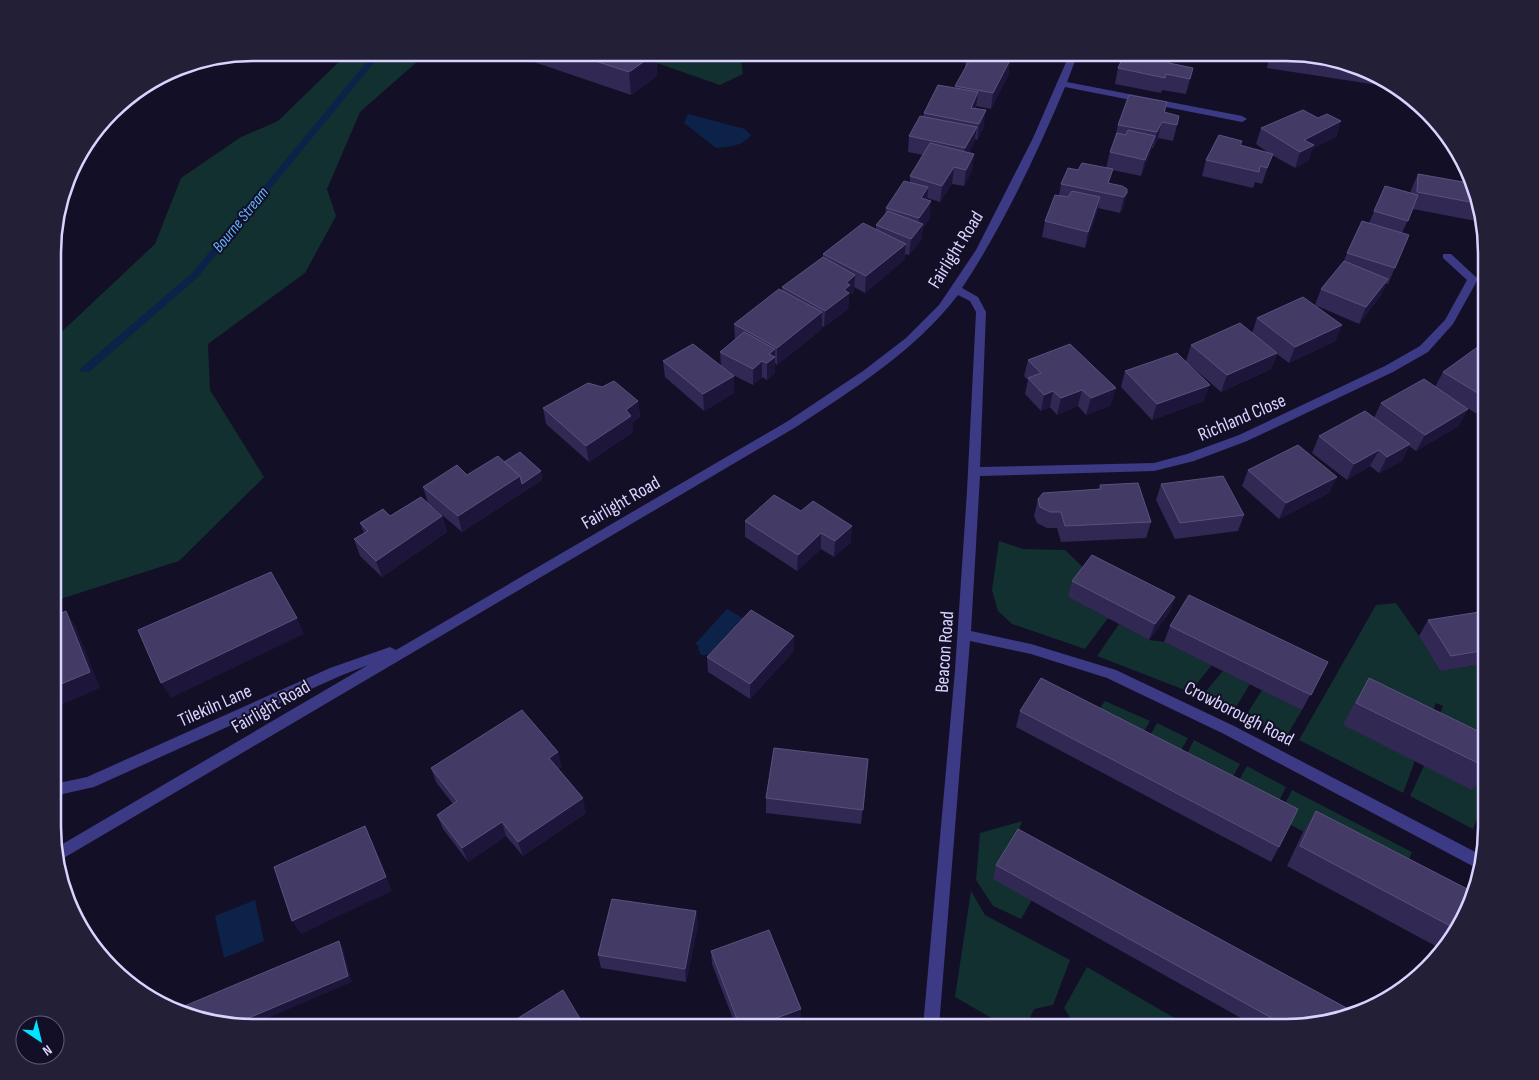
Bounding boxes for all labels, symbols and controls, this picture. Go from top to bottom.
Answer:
water label: Bourne Stream [209,184,273,256]
street label: Fairlight Road [923,207,989,293]
street label: Richland Close [1195,389,1289,447]
street label: Fairlight Road [578,471,664,535]
street label: Beacon Road [931,610,959,694]
street label: Fairlight Road [228,675,314,739]
street label: Crowborough Road [1180,677,1298,751]
street label: Tilekiln Lane [175,680,255,732]
north arrow [15,1015,65,1065]
text: N [39,1041,55,1059]

